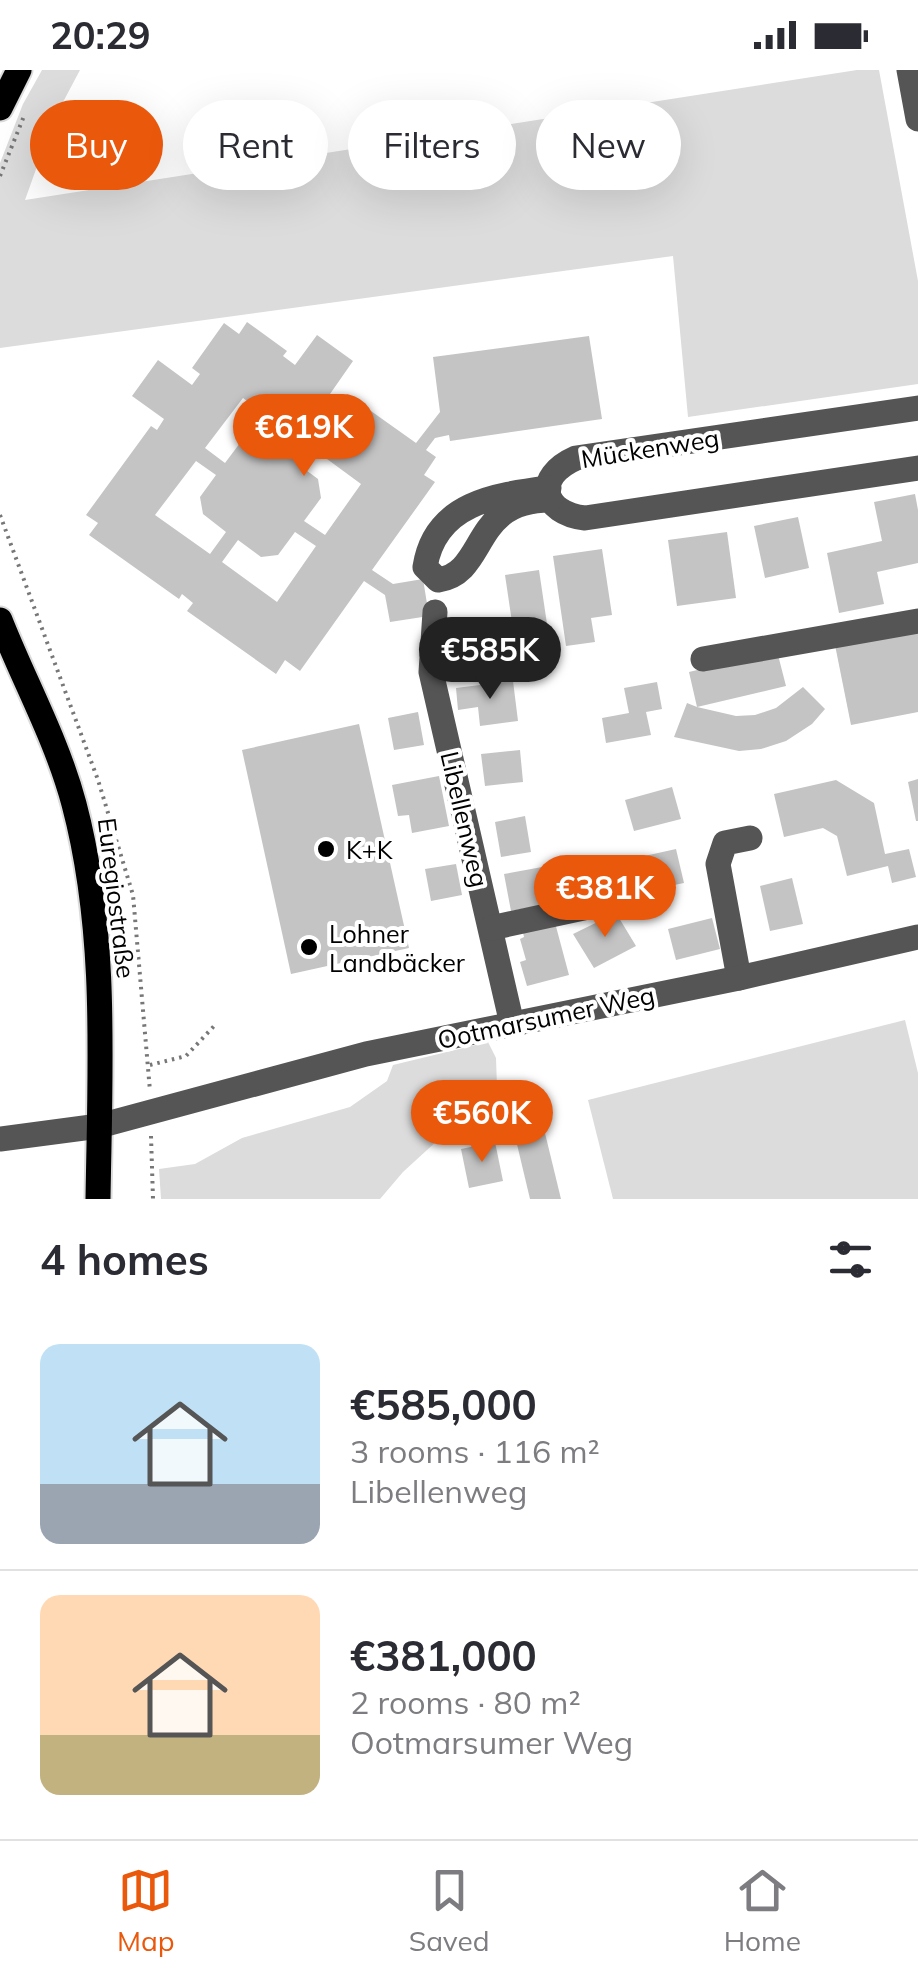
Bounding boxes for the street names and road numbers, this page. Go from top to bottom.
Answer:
street label: Mückenweg [579,422,721,474]
street label: Libellenweg [434,748,496,890]
street label: Euregiostraße [92,816,142,980]
street label: Ootmarsumer Weg [435,979,657,1055]

